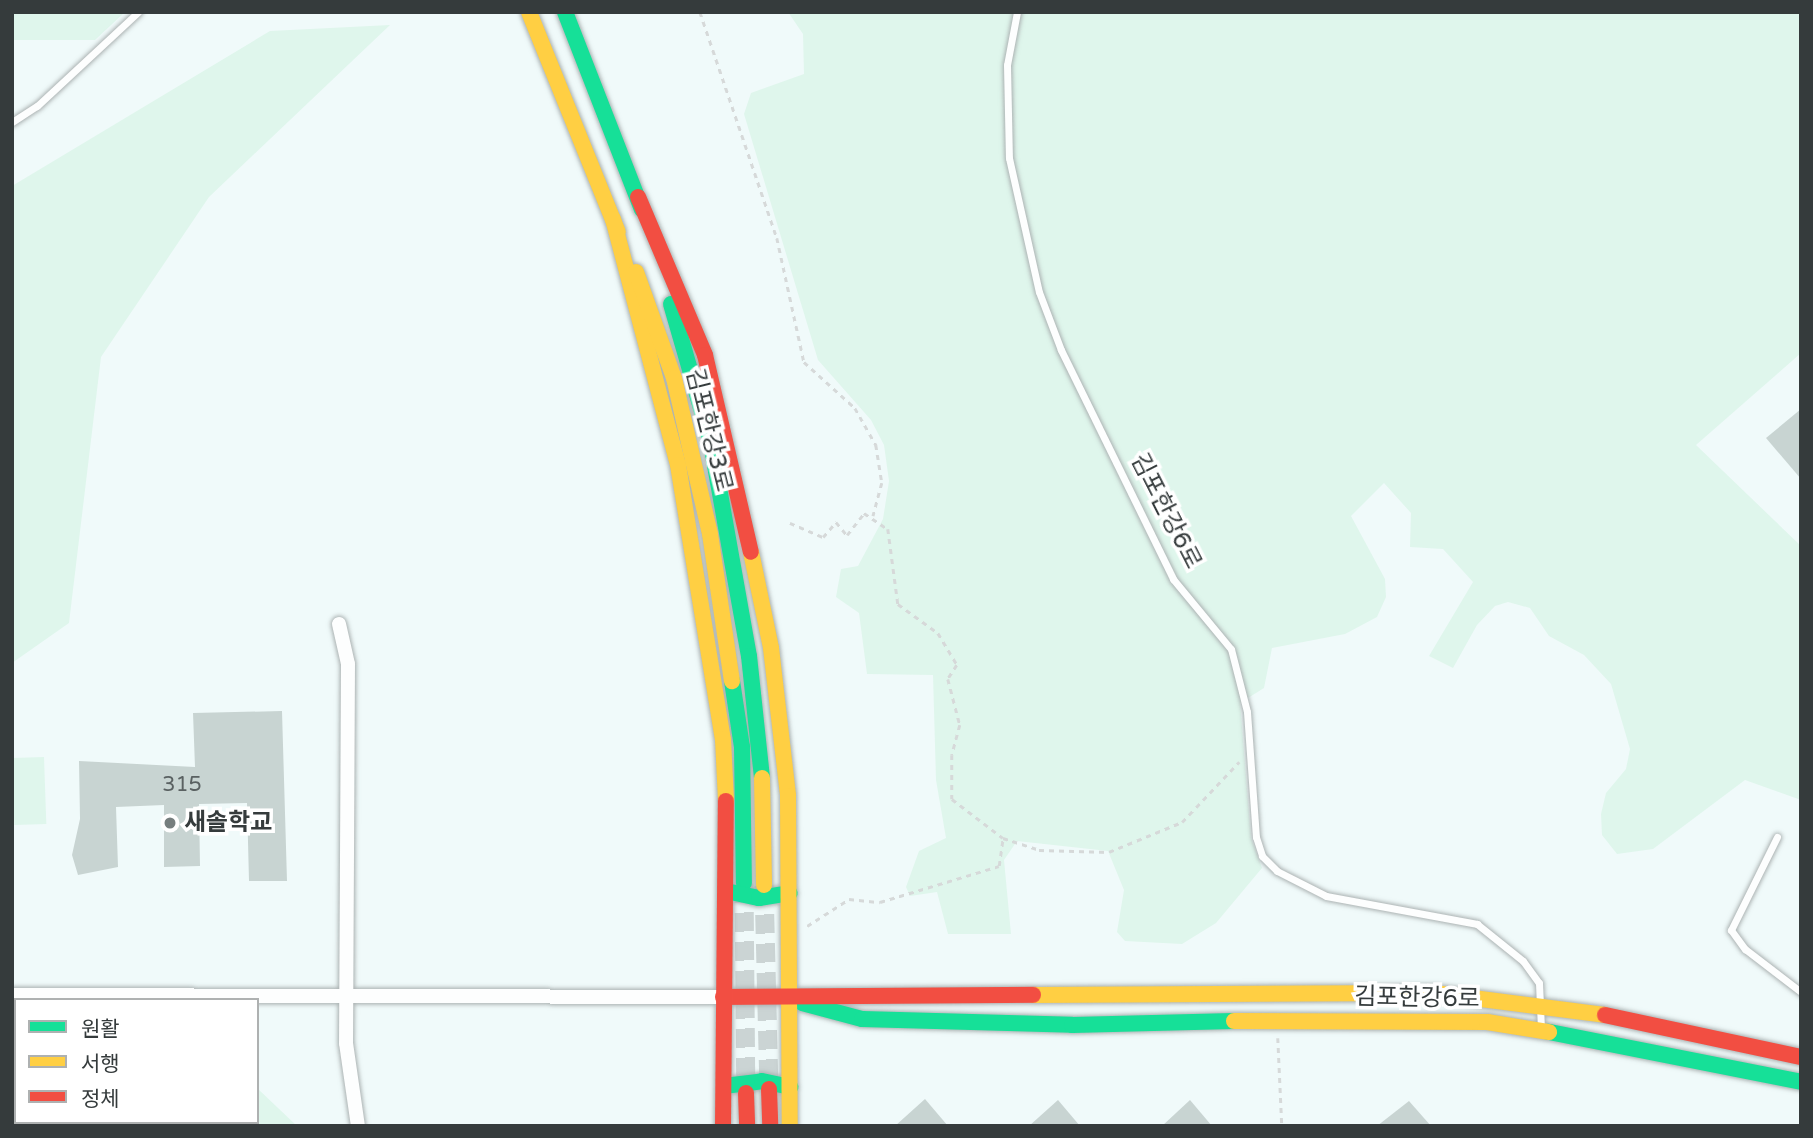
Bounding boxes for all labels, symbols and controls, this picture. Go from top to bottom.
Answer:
street label: 김포한강3로 [680,366,738,494]
street label: 김포한강6로 [1125,449,1207,573]
house number: 315 [162,772,202,798]
place label: 새솔학교 [184,809,272,837]
marker: 새솔학교 [162,815,178,831]
street label: 김포한강6로 [1354,983,1480,1013]
legend [14,998,259,1124]
text: 원활 [81,1017,120,1042]
text: 서행 [81,1052,120,1077]
text: 정체 [81,1087,120,1112]

